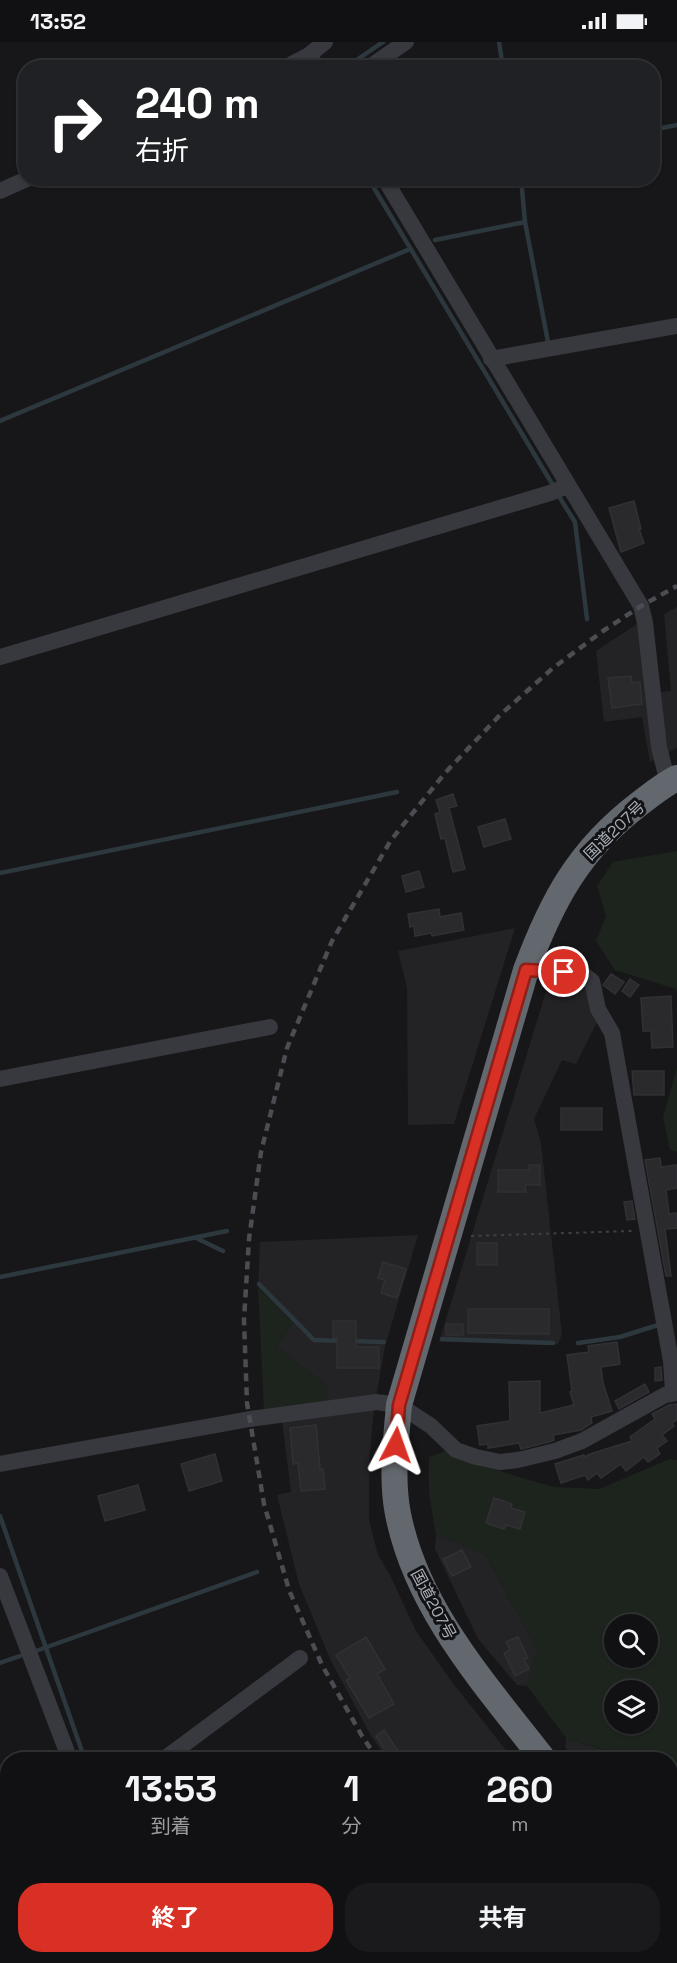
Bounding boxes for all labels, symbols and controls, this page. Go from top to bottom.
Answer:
text: 13:52 [30,7,86,35]
text: 240 m [135,77,260,130]
icon: right [36,84,114,162]
text: 右折 [135,133,189,168]
street label: 国道207号 [579,796,649,865]
pin [538,946,589,997]
icon: arrive [547,955,580,988]
position arrow [364,1413,428,1477]
street label: 国道207号 [406,1565,461,1643]
map controls [604,1614,658,1734]
button: search [604,1614,658,1668]
button: layers [604,1680,658,1734]
text: 13:53 [125,1766,217,1812]
text: 1 [344,1766,360,1812]
text: 260 [486,1767,553,1813]
text: m [511,1811,528,1837]
text: 到着 [151,1813,191,1839]
text: 分 [342,1813,362,1839]
button: 終了 [18,1883,333,1952]
button: 共有 [345,1883,660,1952]

